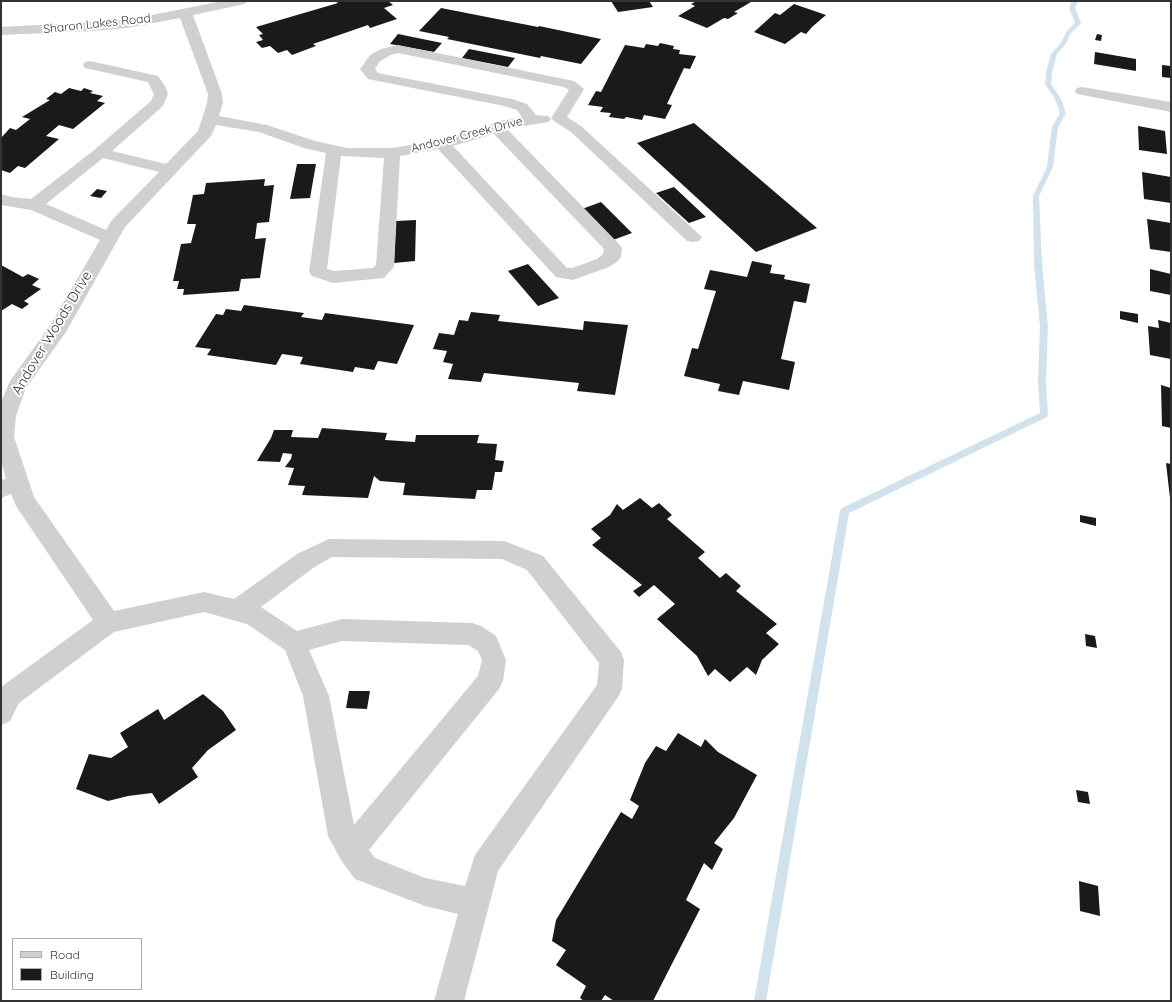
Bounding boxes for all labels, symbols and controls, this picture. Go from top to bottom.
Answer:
street label: Sharon Lakes Road [43,11,151,37]
street label: Andover Creek Drive [410,114,524,156]
street label: Andover Woods Drive [8,268,96,398]
legend [12,938,142,990]
text: Road [50,947,80,962]
text: Building [50,967,94,982]

